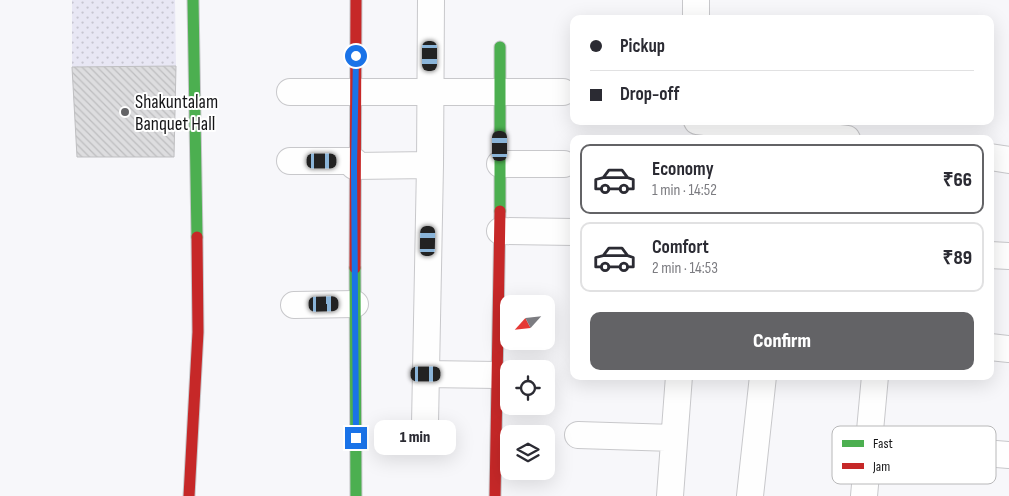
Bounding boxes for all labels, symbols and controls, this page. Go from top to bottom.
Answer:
text: Pickup [620,35,665,58]
car [422,41,437,71]
route start [345,45,367,67]
text: Drop-off [620,83,680,106]
place label: Shakuntalam Banquet Hall [135,91,218,136]
marker: Shakuntalam Banquet Hall [119,106,131,118]
car [492,131,507,161]
car [307,154,337,169]
icon: car [592,157,637,202]
text: Economy [652,158,714,181]
text: ₹66 [943,169,972,192]
text: 1 min · 14:52 [652,181,717,200]
car [420,226,435,256]
icon: car [592,235,637,280]
text: Comfort [652,236,709,259]
text: ₹89 [943,247,972,270]
text: 2 min · 14:53 [652,259,718,278]
north arrow [500,295,555,350]
map controls [500,295,555,480]
car [308,296,339,312]
button: Confirm [590,312,974,370]
button: locate [500,360,555,415]
car [411,367,441,382]
callout: 1 min [374,420,456,456]
button: layers [500,425,555,480]
legend [832,426,996,484]
route end [345,427,367,449]
text: 1 min [400,428,430,447]
text: Fast [873,435,893,452]
text: Jam [872,458,890,475]

